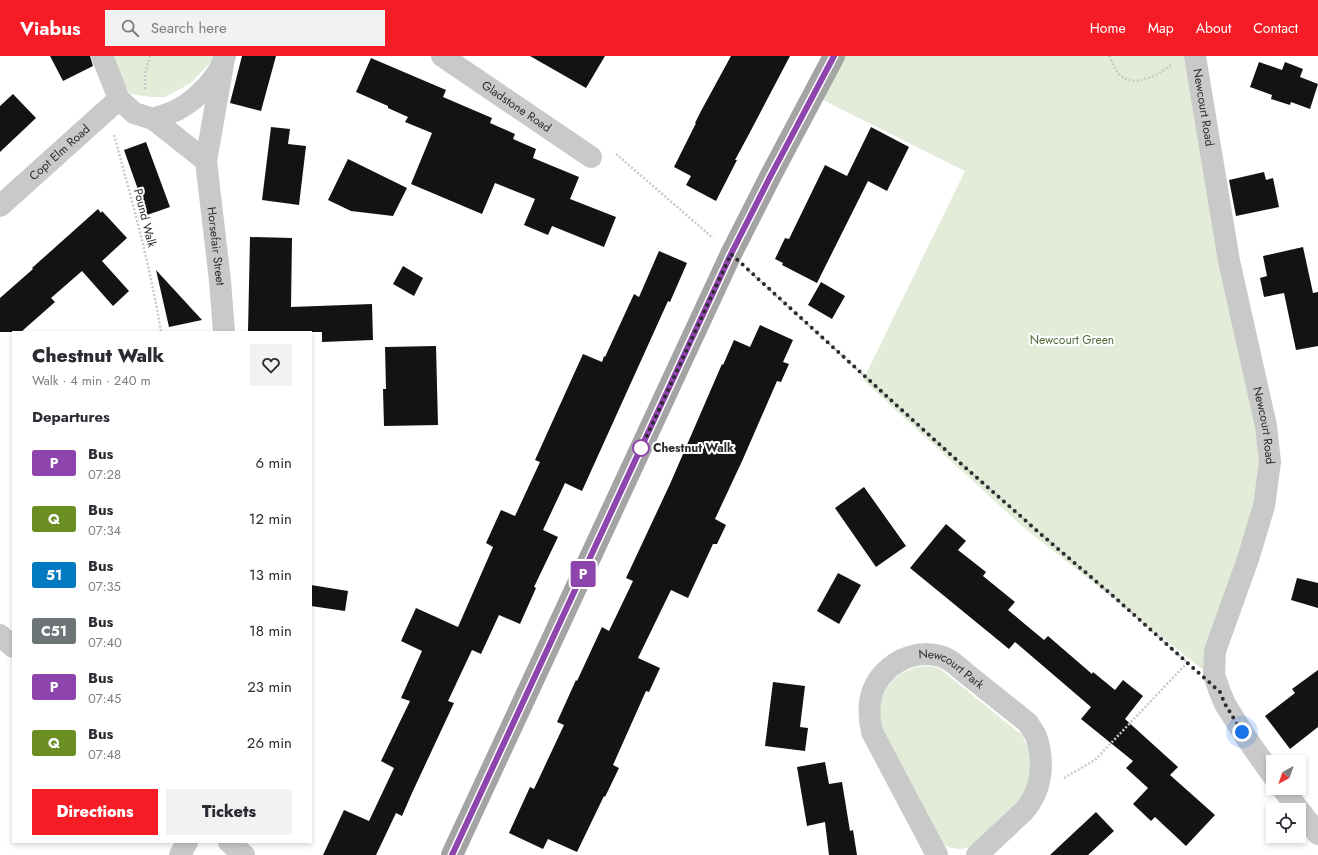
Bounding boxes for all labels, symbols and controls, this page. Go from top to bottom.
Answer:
search box [105,10,385,46]
text: Viabus [20,15,81,42]
icon: search [119,17,141,39]
text: Search here [151,17,227,39]
text: Home [1090,18,1126,38]
text: Map [1148,18,1174,38]
text: About [1196,18,1231,38]
text: Contact [1253,18,1298,38]
street label: Newcourt Road [1188,67,1219,147]
street label: Gladstone Road [478,76,555,137]
street label: Copt Elm Road [25,120,94,185]
street label: Pound Walk [129,187,161,250]
street label: Horsefair Street [202,206,229,286]
park label: Newcourt Green [1030,331,1114,349]
text: Chestnut Walk [32,342,164,369]
button: heart [250,344,292,386]
text: Walk · 4 min · 240 m [32,371,151,390]
street label: Newcourt Road [1248,385,1279,465]
text: Departures [32,406,110,428]
marker: Chestnut Walk [632,439,650,457]
place label: Chestnut Walk [653,439,734,457]
text: Bus [88,443,113,465]
text: 6 min [255,452,292,474]
text: P [50,453,58,473]
text: 07:28 [88,465,121,484]
text: Bus [88,499,113,521]
text: 12 min [249,508,292,530]
text: Q [48,509,60,529]
text: 07:34 [88,521,121,540]
text: Bus [88,555,113,577]
line badge: P [570,561,596,587]
text: 13 min [249,564,292,586]
text: P [579,564,587,584]
text: 51 [46,565,62,585]
text: 07:35 [88,577,121,596]
text: Bus [88,611,113,633]
text: 18 min [249,620,292,642]
text: C51 [41,621,67,641]
text: 07:40 [88,633,122,652]
street label: Newcourt Park [918,645,988,694]
text: Bus [88,667,113,689]
text: 23 min [247,676,292,698]
text: P [50,677,58,697]
text: 07:45 [88,689,121,708]
your location [1232,722,1252,742]
text: Bus [88,723,113,745]
text: 26 min [247,732,292,754]
text: Q [48,733,60,753]
text: 07:48 [88,745,121,764]
north arrow [1266,755,1306,795]
map controls [1266,755,1306,843]
button: Directions [32,789,158,835]
button: Tickets [166,789,292,835]
button: locate [1266,803,1306,843]

